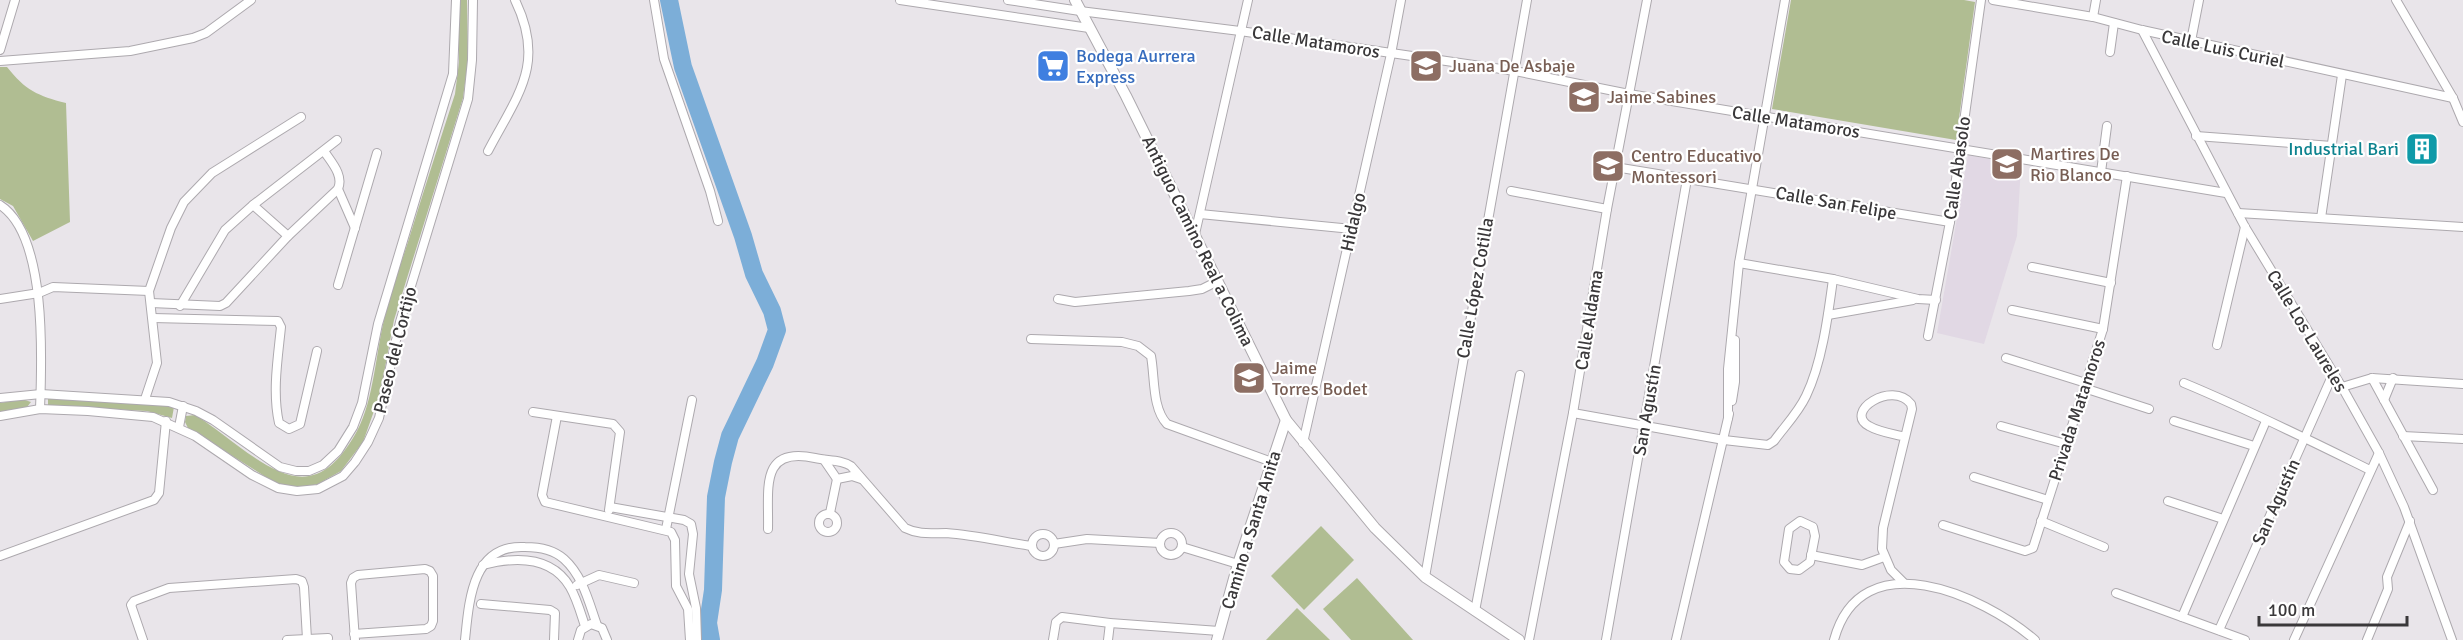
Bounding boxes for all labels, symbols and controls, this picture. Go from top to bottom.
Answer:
street label: Calle Matamoros [1250,21,1382,63]
street label: Calle Luis Curiel [2159,25,2287,73]
place label: Bodega Aurrera Express [1076,45,1196,88]
supermarket icon: Bodega Aurrera Express [1035,48,1071,84]
school or university icon: Juana De Asbaje [1408,48,1444,84]
place label: Juana De Asbaje [1449,55,1575,77]
school or university icon: Jaime Sabines [1566,79,1602,115]
place label: Jaime Sabines [1607,86,1716,108]
street label: Calle Matamoros [1730,101,1862,143]
street label: Calle Abasolo [1939,115,1975,221]
building icon: Industrial Bari [2404,131,2440,167]
street label: Antiguo Camino Real a Colima [1137,132,1259,350]
place label: Industrial Bari [2288,138,2399,160]
place label: Martires De Rio Blanco [2030,143,2120,186]
place label: Centro Educativo Montessori [1631,145,1762,188]
school or university icon: Martires De Rio Blanco [1989,146,2025,182]
school or university icon: Centro Educativo Montessori [1590,148,1626,184]
street label: Calle San Felipe [1774,182,1898,224]
street label: Hidalgo [1336,190,1370,254]
street label: Calle López Cotilla [1452,216,1498,360]
street label: Calle Los Laureles [2262,266,2352,396]
street label: Calle Aldama [1570,268,1608,372]
street label: Paseo del Cortijo [369,284,421,416]
street label: Privada Matamoros [2044,336,2110,484]
place label: Jaime Torres Bodet [1272,357,1368,400]
school or university icon: Jaime Torres Bodet [1231,360,1267,396]
street label: San Agustín [1628,363,1666,457]
street label: Camino a Santa Anita [1216,448,1286,612]
street label: San Agustín [2247,455,2305,549]
scale bar [2259,589,2408,627]
text: 100 m [2268,599,2315,621]

